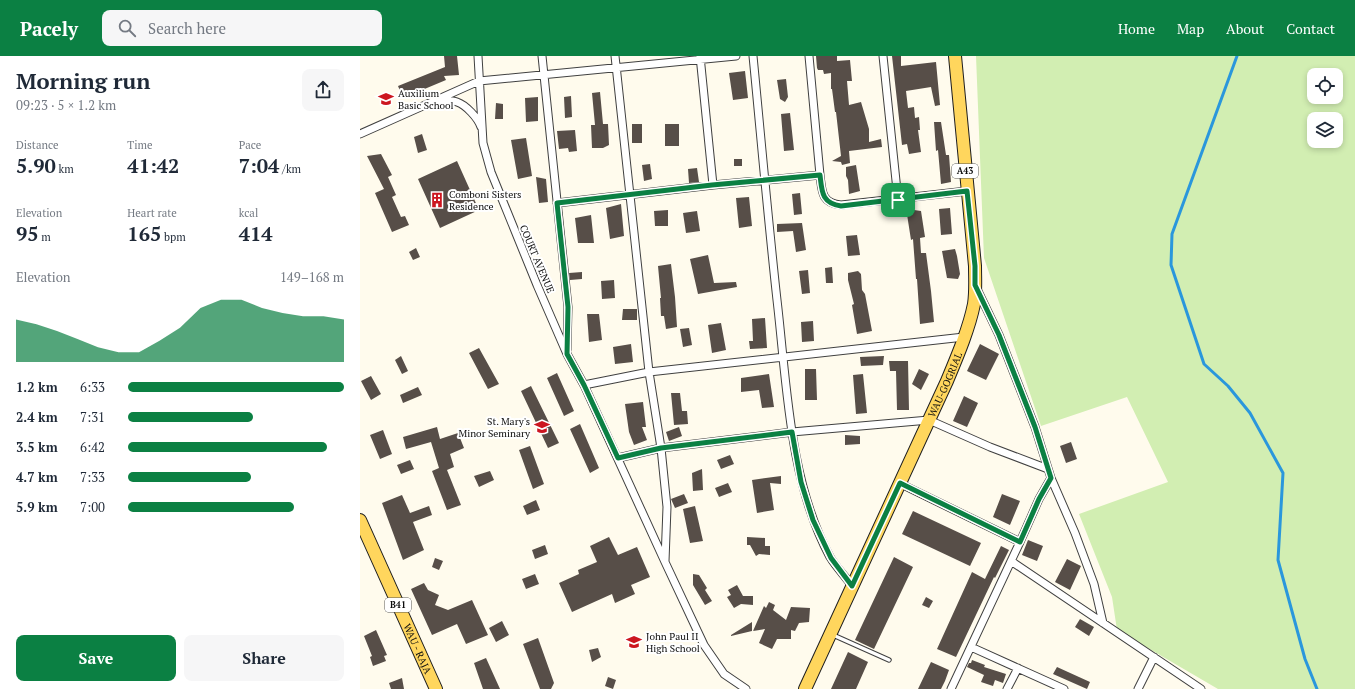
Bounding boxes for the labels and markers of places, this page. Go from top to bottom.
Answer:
place label: Auxilium Basic School [398,87,454,112]
school or university icon: Auxilium Basic School [377,90,395,108]
pin [881,183,915,217]
place label: Comboni Sisters Residence [449,188,521,213]
building icon: Comboni Sisters Residence [428,191,446,209]
place label: St. Mary's Minor Seminary [459,415,531,440]
school or university icon: St. Mary's Minor Seminary [533,418,551,436]
place label: John Paul II High School [646,630,700,655]
school or university icon: John Paul II High School [625,633,643,651]

